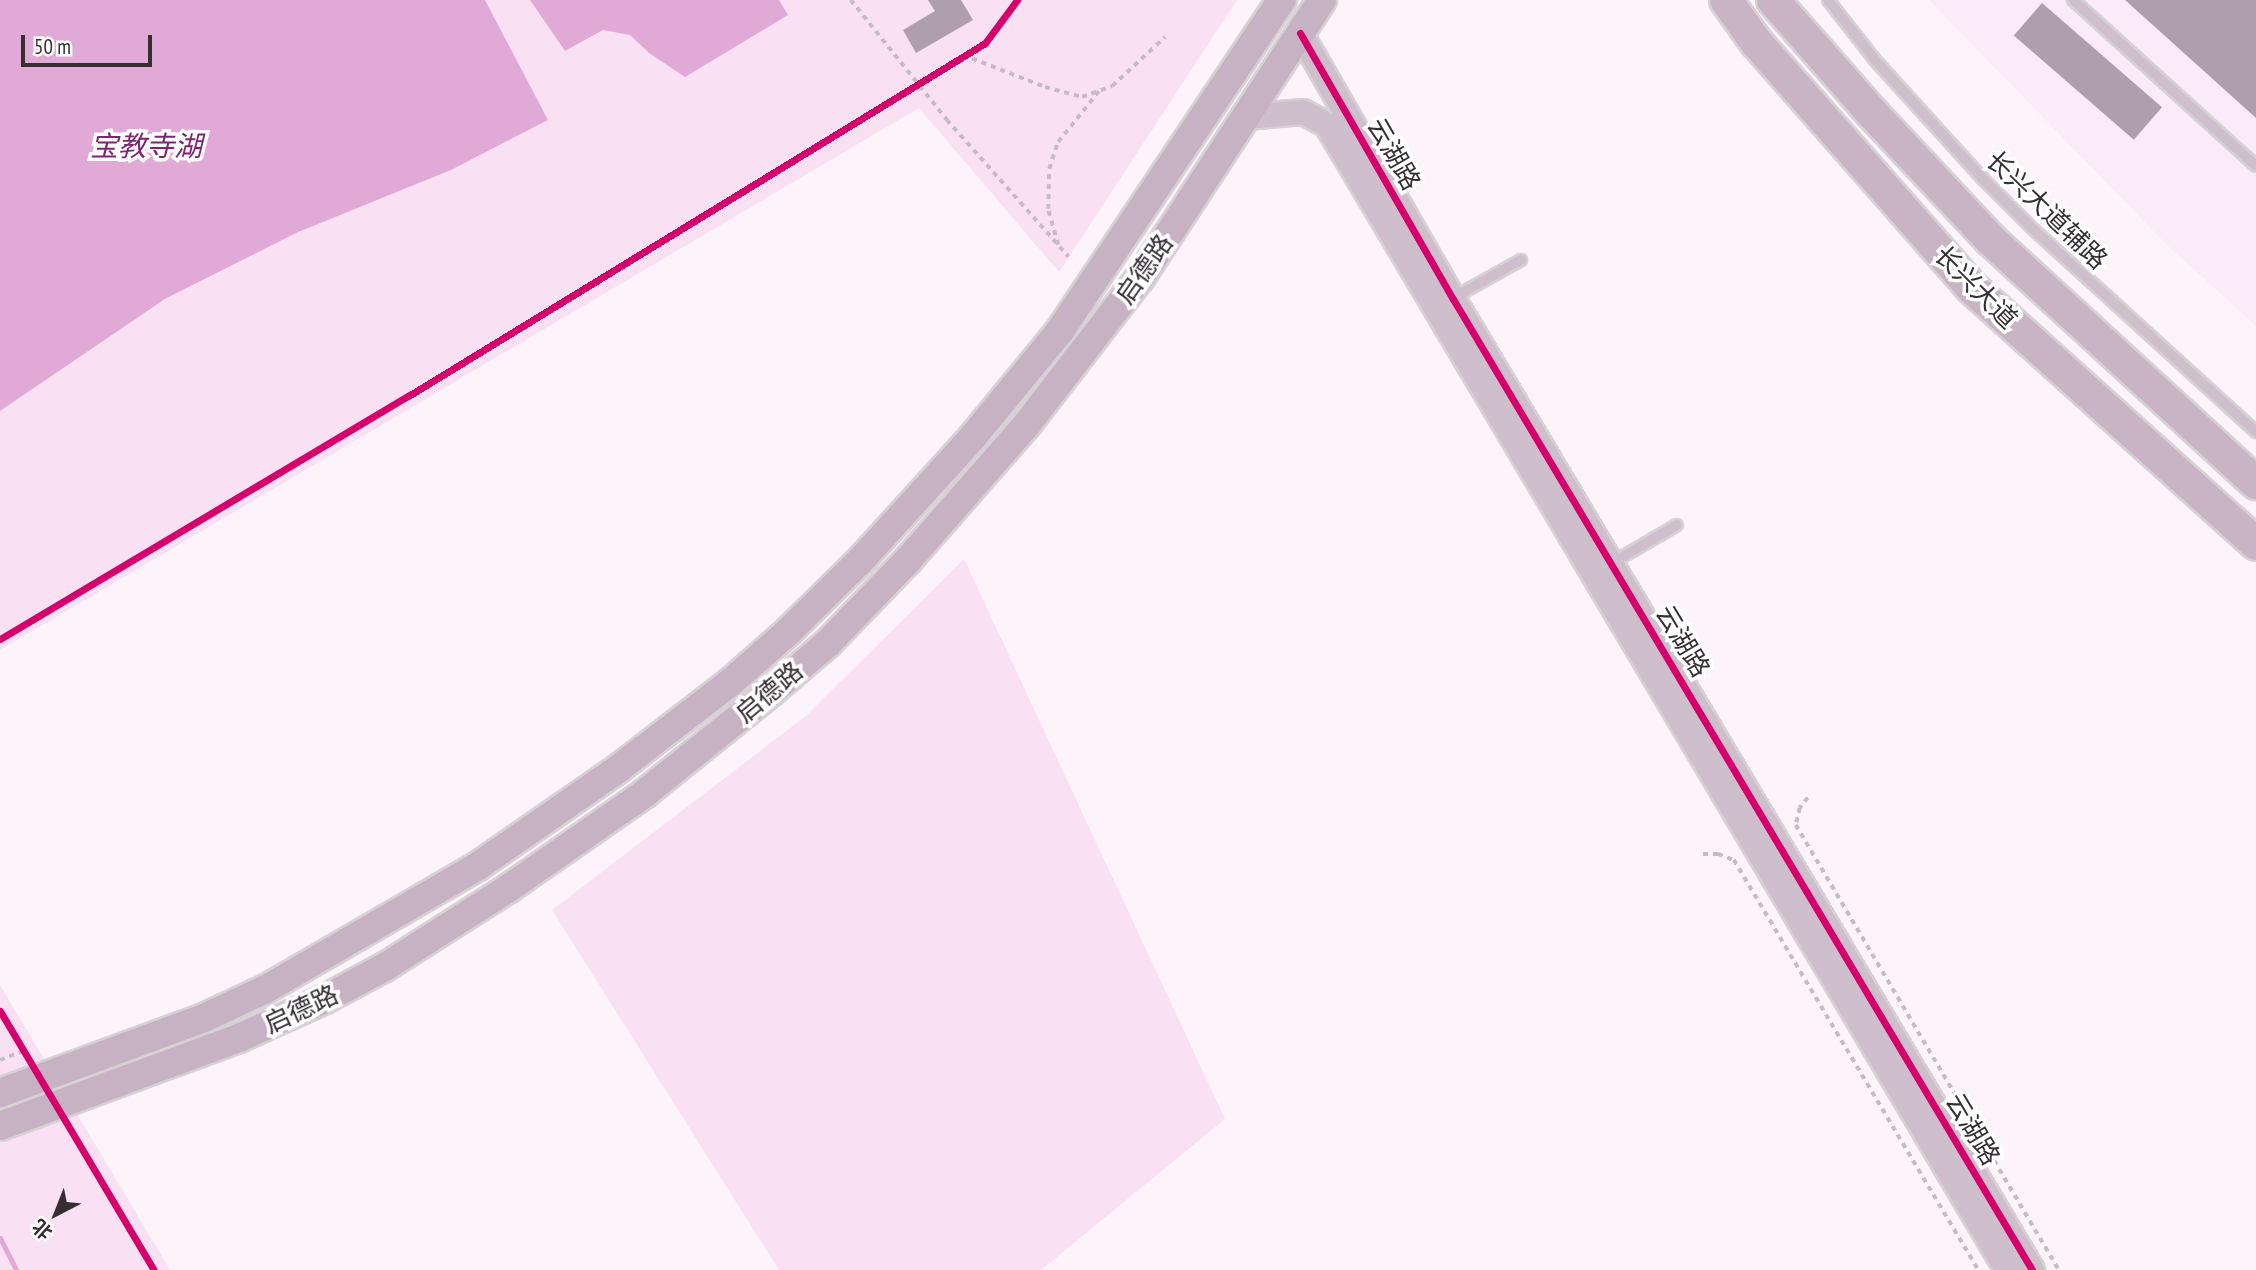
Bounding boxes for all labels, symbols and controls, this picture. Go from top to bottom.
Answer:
scale bar [24,21,156,65]
text: 50 m [34,33,71,60]
street label: 云湖路 [1361,112,1427,196]
water label: 宝教寺湖 [90,129,202,163]
street label: 长兴大道辅路 [1980,145,2114,275]
street label: 启德路 [1109,228,1179,310]
street label: 长兴大道 [1928,239,2024,335]
street label: 云湖路 [1650,600,1716,682]
street label: 启德路 [729,655,809,729]
street label: 启德路 [259,978,343,1040]
street label: 云湖路 [1940,1088,2006,1170]
north arrow [21,1179,91,1249]
text: 北 [27,1214,57,1245]

